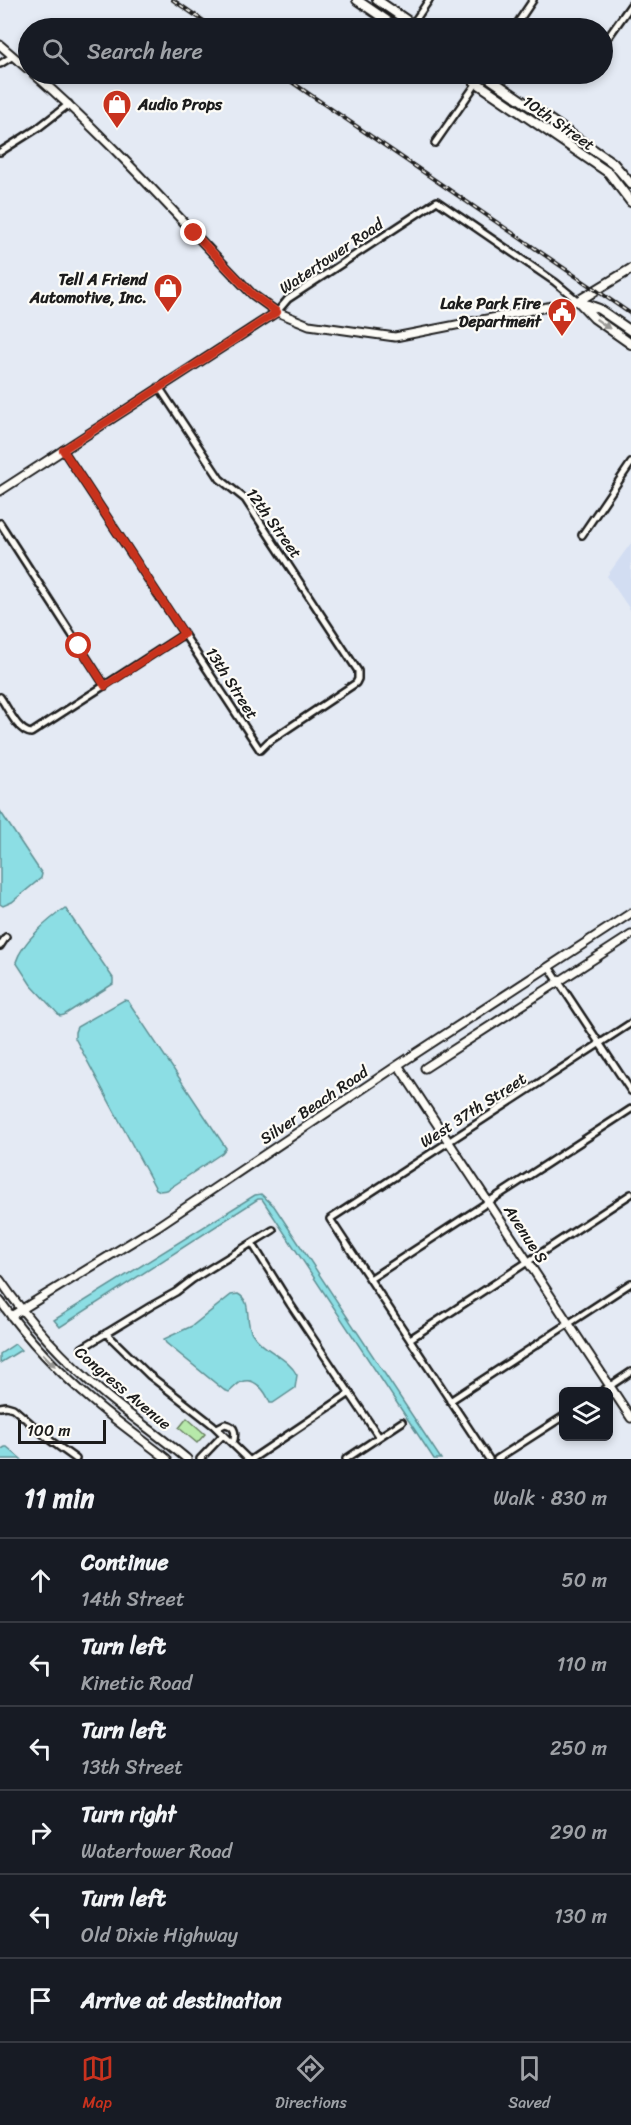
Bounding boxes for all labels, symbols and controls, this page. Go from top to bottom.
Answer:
search box [18,18,613,84]
text: Search here [87,32,203,71]
icon: search [39,35,72,68]
street label: 10th Street [517,87,601,159]
shop icon: Audio Props [101,88,133,130]
place label: Audio Props [137,90,223,119]
street label: Watertower Road [273,209,390,302]
route end [180,219,206,245]
place label: Tell A Friend Automotive, Inc. [29,265,149,312]
shop icon: Tell A Friend Automotive, Inc. [152,272,184,314]
place label: Lake Park Fire Department [440,289,543,336]
public building icon: Lake Park Fire Department [546,296,578,338]
one-way arrow [595,318,611,329]
street label: 12th Street [238,481,310,565]
route start [65,632,91,658]
street label: 13th Street [198,641,266,725]
street label: Silver Beach Road [254,1057,376,1152]
street label: West 37th Street [414,1064,532,1156]
street label: Avenue S [496,1198,556,1269]
street label: Congress Avenue [68,1338,178,1438]
one-way arrow [42,1353,56,1368]
map controls [559,1387,613,1441]
button: layers [559,1387,613,1441]
text: 100 m [27,1416,71,1445]
scale bar [18,1417,106,1444]
text: 11 min [24,1475,94,1521]
text: Walk · 830 m [493,1481,607,1516]
text: Continue [81,1543,169,1582]
text: 50 m [562,1563,607,1598]
icon: ahead [24,1564,57,1597]
text: 14th Street [81,1582,185,1617]
text: Turn left [81,1627,166,1666]
text: 110 m [557,1647,607,1682]
icon: left [24,1648,57,1681]
text: Kinetic Road [81,1666,192,1701]
text: Turn left [81,1711,166,1750]
text: 250 m [550,1731,607,1766]
icon: left [24,1732,57,1765]
text: 13th Street [81,1750,183,1785]
text: Turn right [81,1795,176,1834]
text: 290 m [550,1815,607,1850]
icon: right [24,1816,57,1849]
text: Watertower Road [81,1834,232,1869]
text: Turn left [81,1879,166,1918]
text: 130 m [554,1899,607,1934]
icon: left [24,1900,57,1933]
text: Old Dixie Highway [81,1918,238,1953]
text: Arrive at destination [81,1981,282,2020]
icon: arrive [24,1984,57,2017]
tab: Map [81,2052,114,2117]
tab: Directions [275,2052,347,2117]
tab: Saved [508,2052,550,2117]

